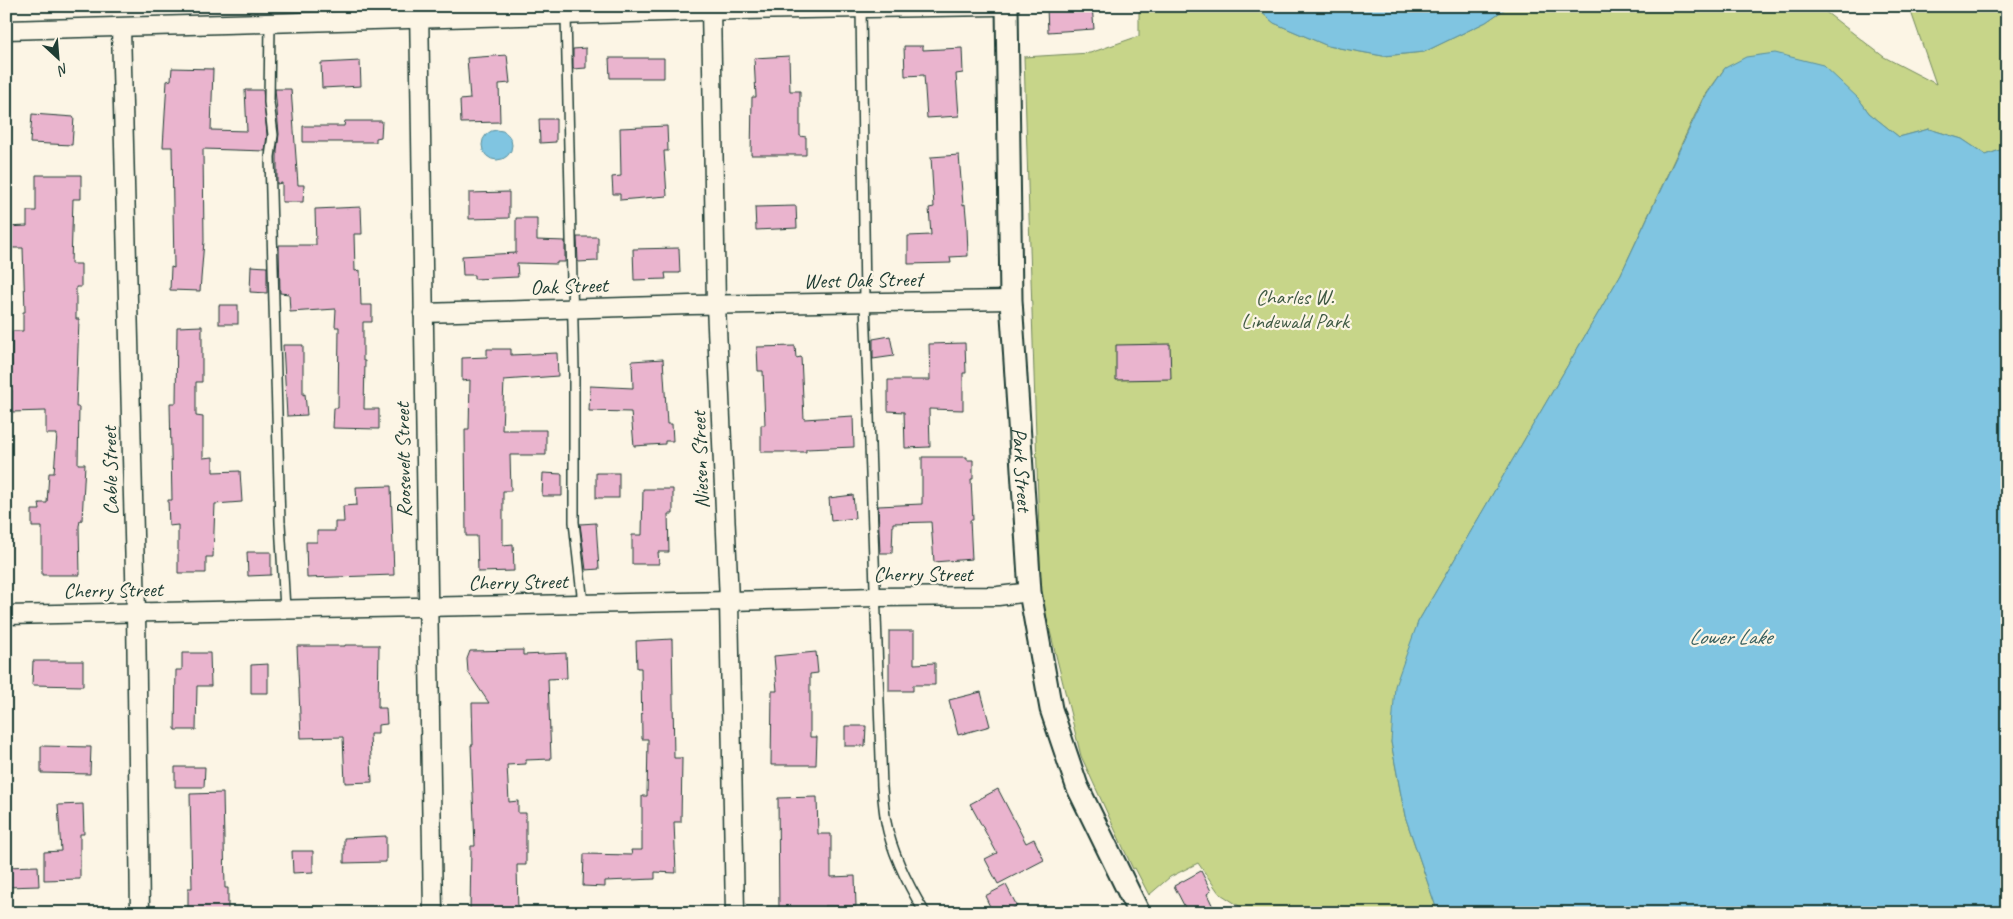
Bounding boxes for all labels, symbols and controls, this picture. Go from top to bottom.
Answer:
north arrow [32,32,82,82]
text: N [54,60,71,80]
street label: West Oak Street [803,266,926,294]
street label: Oak Street [530,272,610,300]
park label: Charles W. Lindewald Park [1241,284,1351,334]
street label: Roosevelt Street [389,400,417,517]
street label: Niesen Street [685,409,715,509]
street label: Cable Street [96,424,124,516]
street label: Park Street [1006,427,1038,514]
street label: Cherry Street [873,561,975,587]
street label: Cherry Street [468,568,570,596]
street label: Cherry Street [63,576,165,604]
water label: Lower Lake [1689,623,1775,651]

